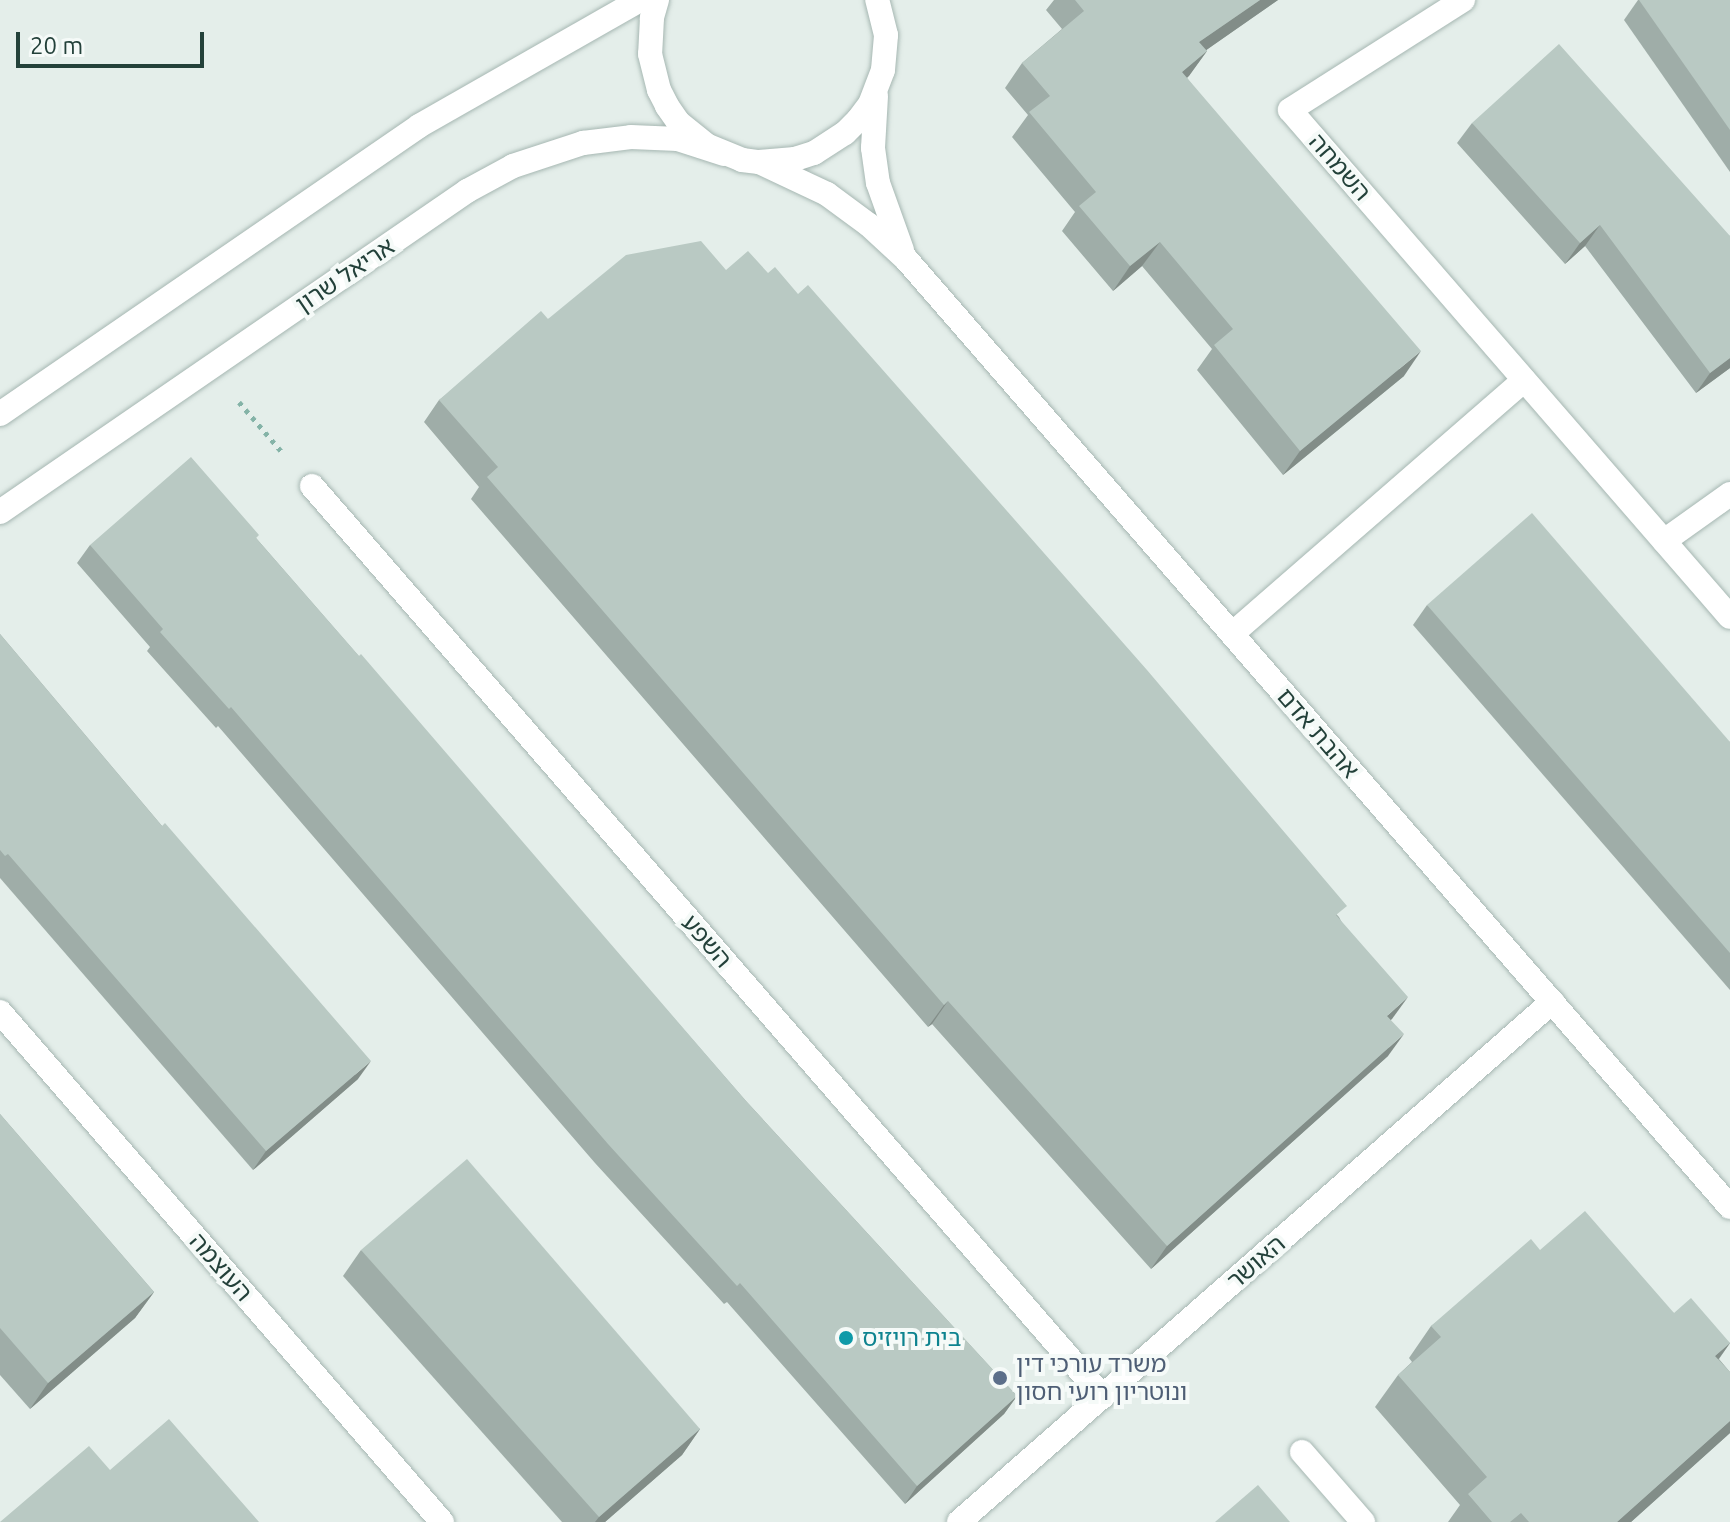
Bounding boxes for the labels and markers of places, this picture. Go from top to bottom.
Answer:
place label: בית רויזיס [862,1324,961,1352]
marker: בית רויזיס [837,1329,855,1347]
place label: משרד עורכי דין ונוטריון רועי חסון [1016,1350,1187,1406]
marker: משרד עורכי דין ונוטריון רועי חסון [991,1369,1009,1387]

